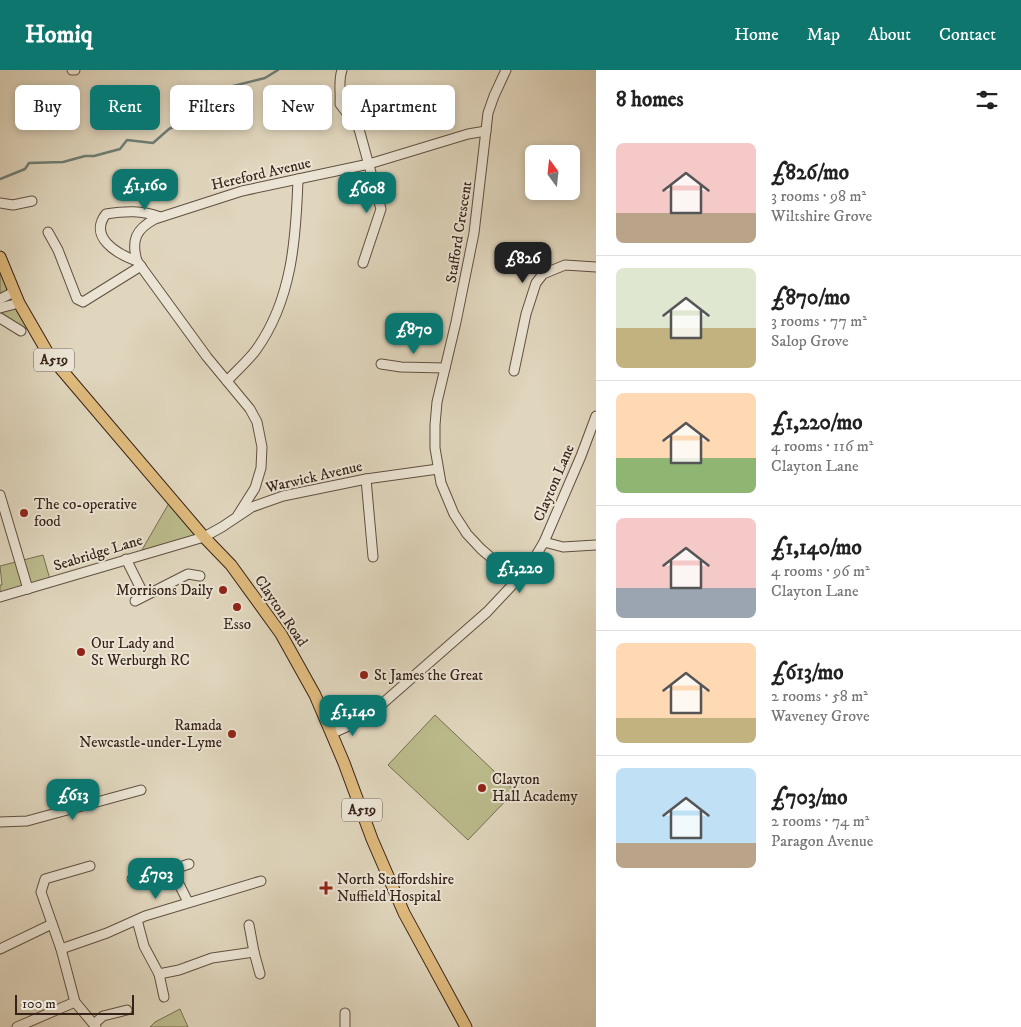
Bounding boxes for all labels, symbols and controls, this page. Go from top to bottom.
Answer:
text: Homiq [25,20,93,50]
text: Home [734,24,779,46]
text: Map [807,24,840,46]
text: About [868,24,911,46]
text: Contact [939,24,996,46]
chip: Buy [15,85,80,130]
chip: Rent [90,85,160,130]
chip: Filters [170,85,253,130]
chip: New [263,85,332,130]
chip: Apartment [342,85,455,130]
icon: filters [973,86,1001,114]
text: 8 homes [616,87,684,113]
north arrow [525,145,580,200]
map controls [525,145,580,200]
street label: Hereford Avenue [209,153,313,195]
text: £826/mo [771,160,849,186]
icon: home [656,163,716,223]
pin: £1,160 [104,168,186,211]
pin: £608 [337,172,397,214]
text: £1,160 [123,175,167,195]
text: £608 [349,178,385,198]
street label: Stafford Crescent [442,180,476,284]
text: 3 rooms · 98 m² [771,186,866,206]
text: Wiltshire Grove [771,206,872,226]
pin: £826 [493,242,553,284]
text: £826 [505,248,541,268]
text: £870/mo [771,285,850,311]
icon: home [656,288,716,348]
text: 3 rooms · 77 m² [771,311,867,331]
pin: £870 [384,312,444,355]
text: £870 [396,319,432,339]
text: Salop Grove [771,331,849,351]
road number: A519 [34,348,74,372]
text: £1,220/mo [771,410,862,436]
icon: home [656,413,716,473]
text: 4 rooms · 116 m² [771,436,873,456]
street label: Clayton Lane [529,441,579,525]
text: Clayton Lane [771,456,859,476]
street label: Warwick Avenue [263,457,364,498]
place label: The co-operative food [34,495,137,531]
marker: The co-operative food [18,507,30,519]
street label: Seabridge Lane [51,530,145,576]
text: £1,140/mo [771,535,862,561]
icon: home [656,538,716,598]
pin: £1,220 [479,552,561,594]
text: £1,220 [497,558,543,578]
text: 4 rooms · 96 m² [771,561,870,581]
street label: Clayton Road [250,572,312,651]
place label: Morrisons Daily [116,581,214,600]
text: Clayton Lane [771,581,859,601]
marker: Morrisons Daily [217,584,229,596]
marker: Esso [231,601,243,613]
place label: Esso [223,615,251,634]
place label: Our Lady and St Werburgh RC [91,634,190,670]
marker: Our Lady and St Werburgh RC [75,646,87,658]
text: £613/mo [771,660,844,686]
icon: home [656,663,716,723]
place label: St James the Great [374,666,483,685]
marker: St James the Great [358,669,370,681]
text: 2 rooms · 58 m² [771,686,868,706]
pin: £1,140 [312,694,394,737]
text: £1,140 [331,701,375,721]
text: Waveney Grove [771,706,870,726]
place label: Ramada Newcastle-under-Lyme [79,716,223,752]
marker: Ramada Newcastle-under-Lyme [226,728,238,740]
place label: Clayton Hall Academy [492,770,578,806]
pin: £613 [43,778,103,821]
marker: Clayton Hall Academy [476,782,488,794]
text: £613 [57,785,89,805]
text: £703/mo [771,785,847,811]
icon: home [656,788,716,848]
road number: A519 [342,798,382,822]
text: 2 rooms · 74 m² [771,811,869,831]
text: Paragon Avenue [771,831,873,851]
pin: £703 [126,858,186,900]
text: £703 [139,864,173,884]
place label: North Staffordshire Nuffield Hospital [337,870,454,906]
marker: North Staffordshire Nuffield Hospital [319,881,333,895]
scale bar [15,992,134,1015]
text: 100 m [22,995,56,1013]

